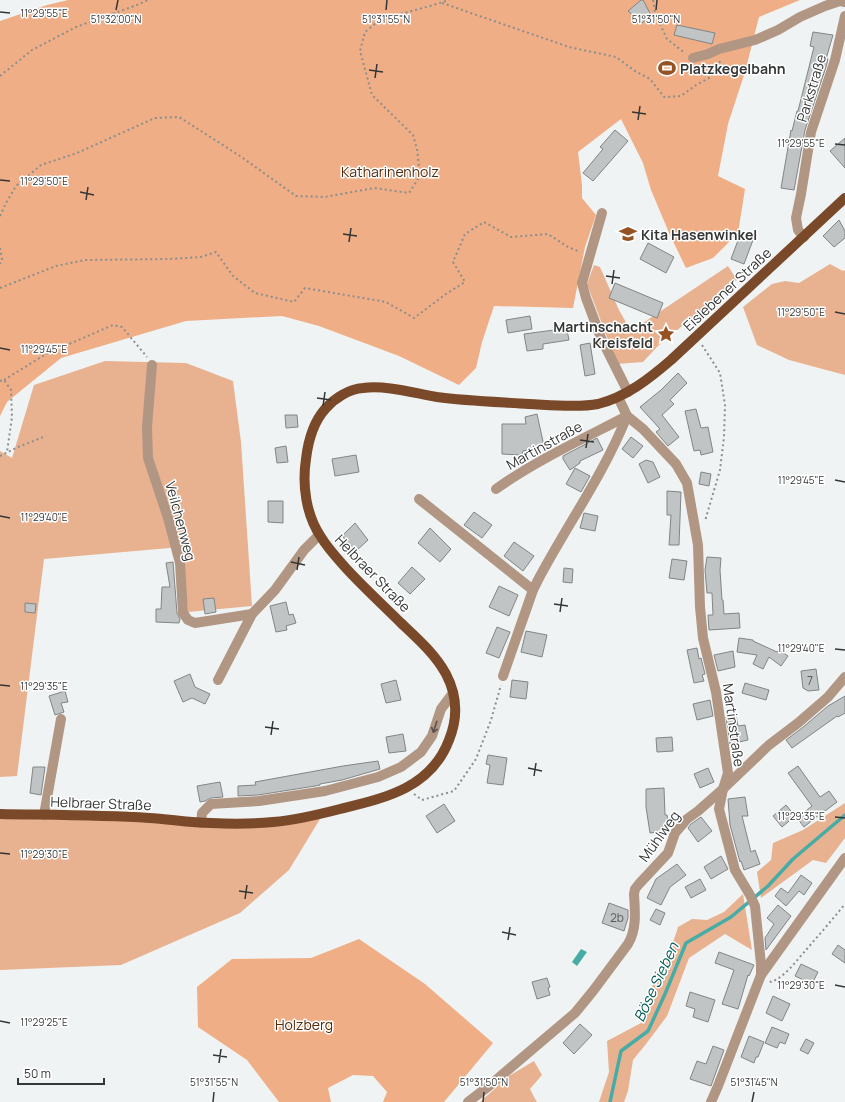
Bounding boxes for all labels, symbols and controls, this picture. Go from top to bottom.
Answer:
text: 11°29'55"E [20,6,68,20]
text: 51°32'00"N [91,12,141,26]
text: 51°31'55"N [362,12,410,26]
text: 51°31'50"N [632,12,680,26]
street label: Parkstraße [792,52,830,124]
sports icon: Platzkegelbahn [657,58,677,78]
place label: Platzkegelbahn [680,59,785,78]
text: 11°29'55"E [777,136,825,150]
park label: Katharinenholz [341,162,439,181]
text: 11°29'50"E [20,174,68,188]
school or university icon: Kita Hasenwinkel [618,224,638,244]
place label: Kita Hasenwinkel [641,225,757,244]
street label: Eislebener Straße [679,243,775,335]
text: 11°29'50"E [777,305,825,319]
place label: Martinschacht Kreisfeld [553,317,653,352]
place icon: Martinschacht Kreisfeld [656,324,676,344]
text: 11°29'45"E [21,342,68,356]
street label: Martinstraße [503,416,585,474]
text: 11°29'45"E [778,473,825,487]
street label: Veilchenweg [161,479,201,563]
text: 11°29'40"E [21,510,68,524]
street label: Helbraer Straße [331,530,415,616]
text: 11°29'40"E [778,641,825,655]
house number: 7 [807,672,813,689]
text: 11°29'35"E [20,679,68,693]
street label: Martinstraße [719,682,749,768]
one-way arrow [431,720,438,733]
street label: Helbraer Straße [50,792,152,814]
street label: Mühlweg [634,807,684,865]
text: 11°29'35"E [777,809,825,823]
text: 11°29'30"E [20,847,68,861]
house number: 2b [610,909,624,926]
water label: Böse Sieben [628,938,684,1025]
text: 11°29'30"E [777,978,825,992]
text: 11°29'25"E [20,1015,68,1029]
park label: Holzberg [275,1015,333,1034]
scale bar [18,1060,104,1086]
text: 50 m [24,1065,51,1082]
text: 51°31'55"N [190,1075,238,1089]
text: 51°31'50"N [460,1075,508,1089]
text: 51°31'45"N [731,1075,778,1089]

